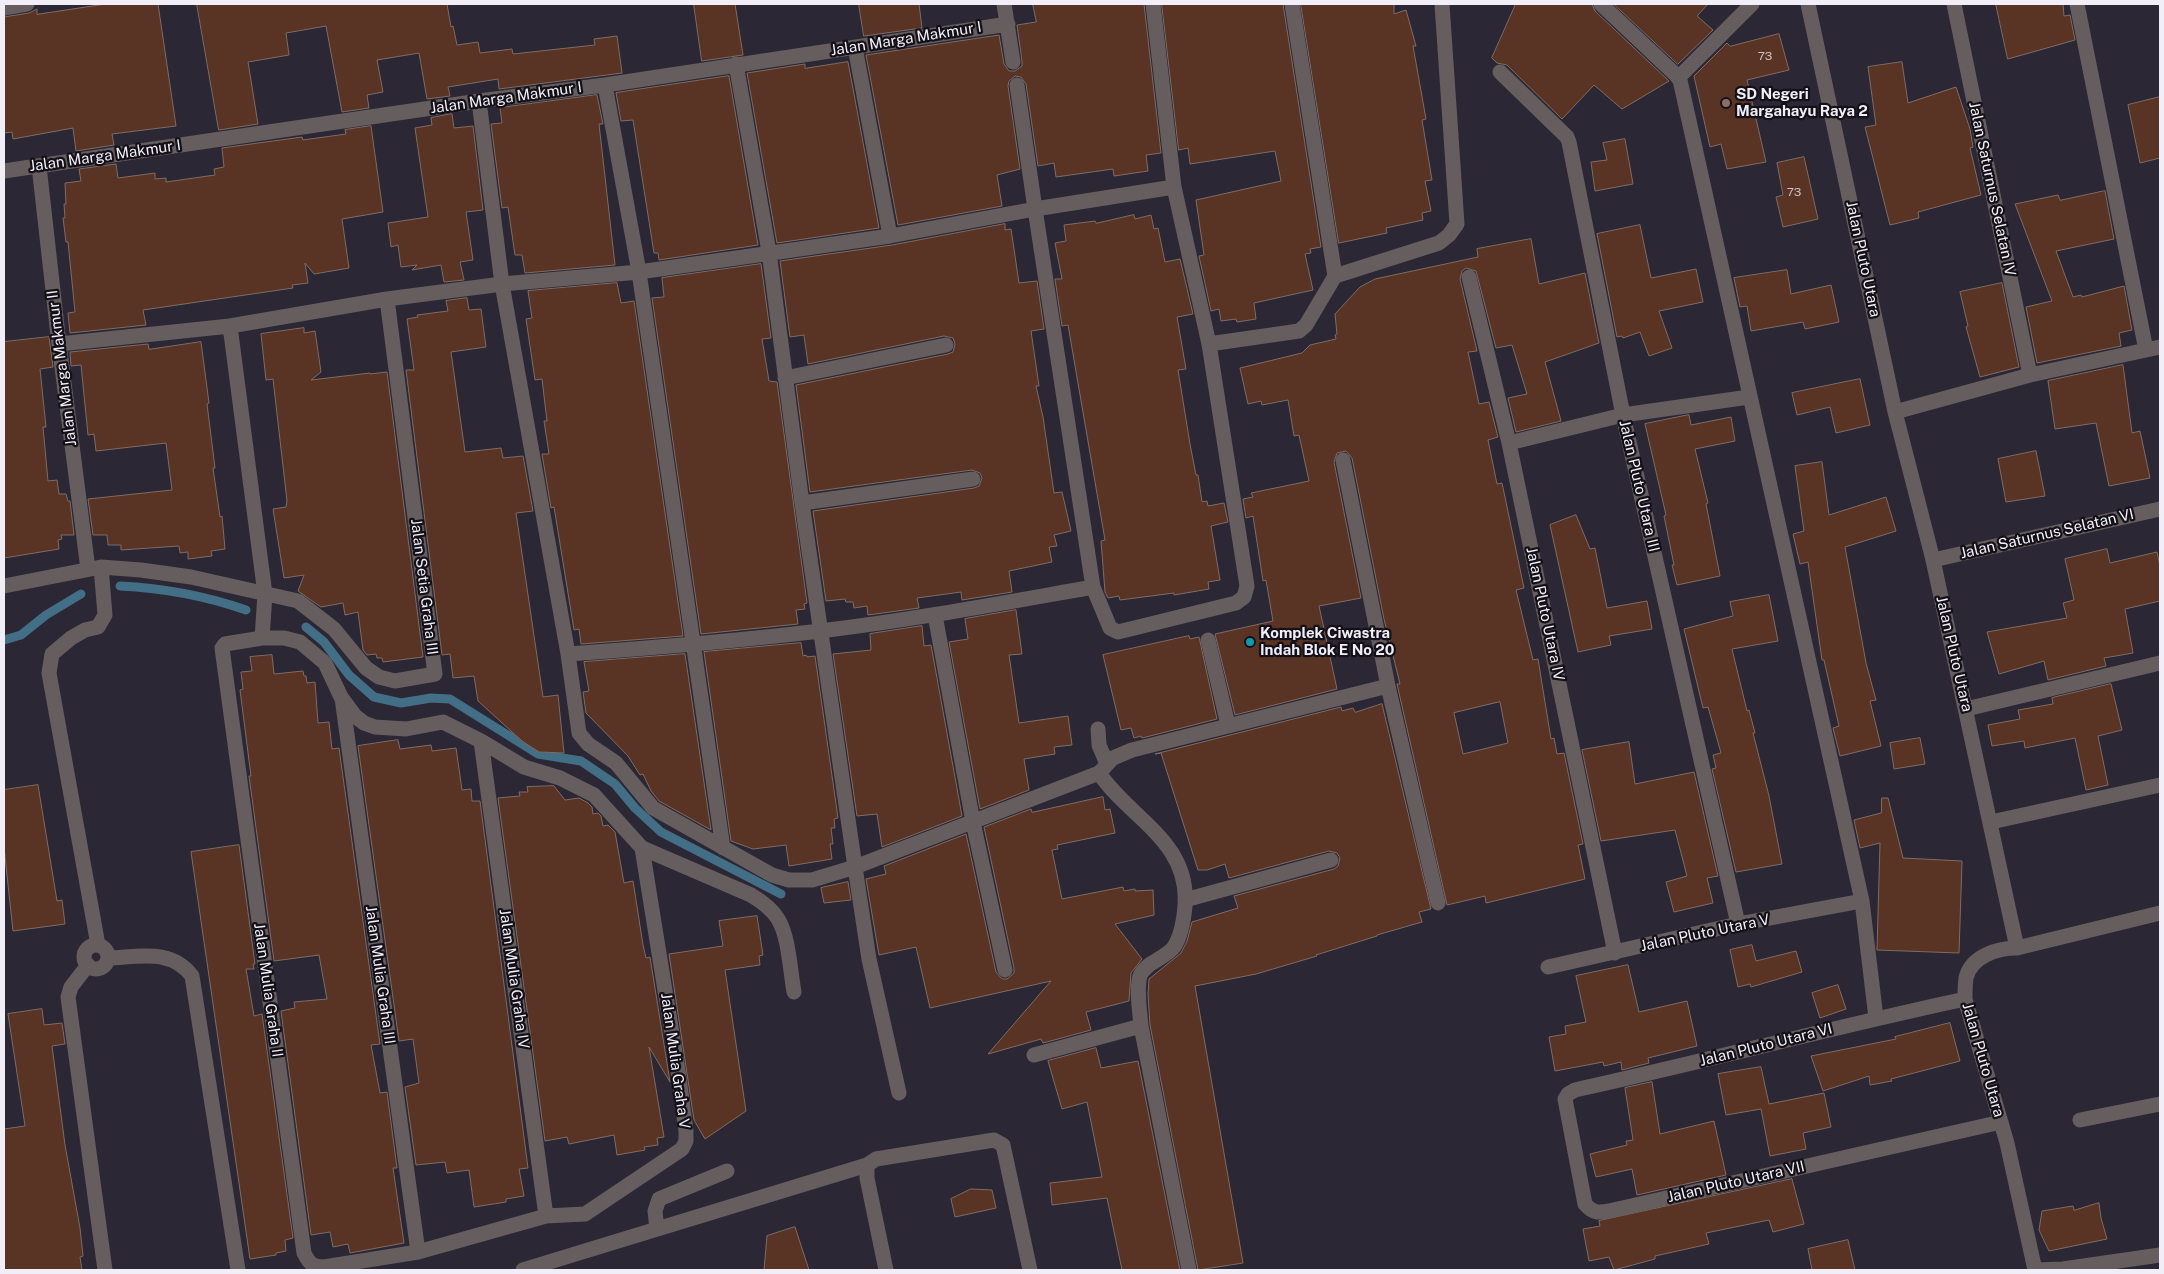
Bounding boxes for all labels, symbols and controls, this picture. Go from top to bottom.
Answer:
street label: Jalan Marga Makmur I [829,18,983,60]
house number: 73 [1758,49,1772,63]
street label: Jalan Marga Makmur I [429,78,583,118]
place label: SD Negeri Margahayu Raya 2 [1736,85,1868,120]
marker: SD Negeri Margahayu Raya 2 [1720,97,1732,109]
street label: Jalan Saturnus Selatan IV [1965,100,2019,278]
street label: Jalan Marga Makmur I [28,136,182,176]
house number: 73 [1787,185,1801,199]
street label: Jalan Pluto Utara [1842,199,1884,319]
street label: Jalan Marga Makmur II [43,289,81,447]
street label: Jalan Pluto Utara III [1615,418,1663,554]
street label: Jalan Saturnus Selatan VI [1958,505,2136,563]
street label: Jalan Setia Graha III [407,518,441,656]
street label: Jalan Pluto Utara IV [1522,546,1568,682]
street label: Jalan Pluto Utara [1932,594,1976,714]
place label: Komplek Ciwastra Indah Blok E No 20 [1260,624,1394,659]
marker: Komplek Ciwastra Indah Blok E No 20 [1244,636,1256,648]
street label: Jalan Mulia Graha III [361,905,399,1045]
street label: Jalan Mulia Graha IV [495,908,533,1050]
street label: Jalan Pluto Utara V [1639,910,1771,956]
street label: Jalan Mulia Graha II [250,922,286,1058]
street label: Jalan Mulia Graha V [657,992,693,1130]
street label: Jalan Pluto Utara [1958,1001,2008,1119]
street label: Jalan Pluto Utara VI [1698,1020,1834,1070]
street label: Jalan Pluto Utara VII [1666,1157,1806,1207]

